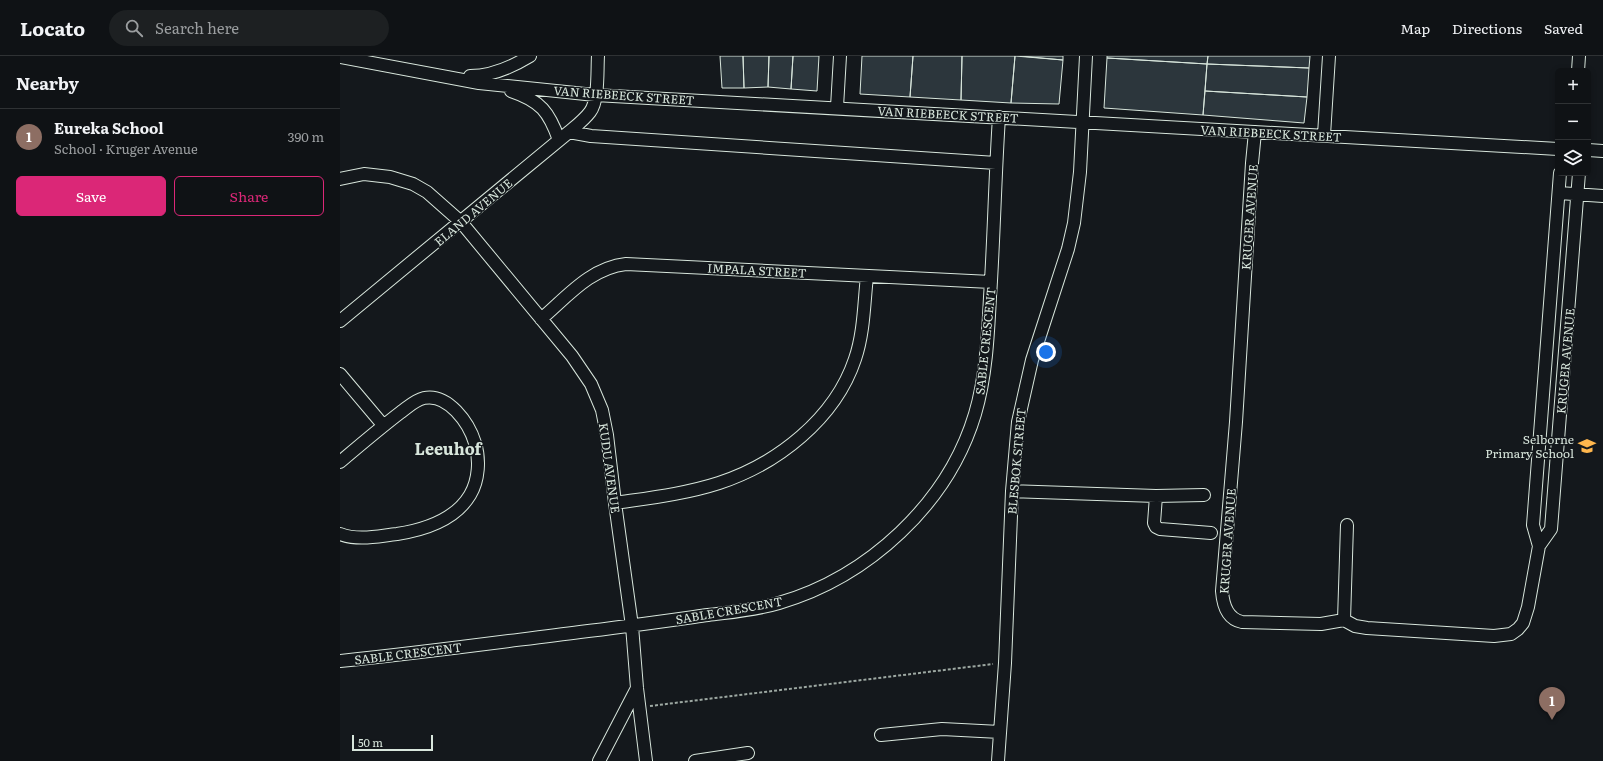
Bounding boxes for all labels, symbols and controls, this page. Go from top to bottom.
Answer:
search box [109,10,389,46]
text: Locato [20,14,85,42]
text: Search here [155,16,239,39]
icon: search [123,17,145,39]
text: Map [1400,18,1430,38]
text: Directions [1452,18,1522,38]
text: Saved [1544,18,1583,38]
map controls [1555,68,1591,176]
button: + [1555,68,1591,104]
text: Nearby [16,70,79,95]
street label: VAN RIEBEECK STREET [553,81,695,109]
street label: VAN RIEBEECK STREET [877,101,1019,127]
button: − [1555,104,1591,140]
text: Eureka School [54,116,164,139]
street label: VAN RIEBEECK STREET [1200,120,1342,146]
text: 1 [26,127,32,146]
text: 390 m [287,127,324,146]
text: School · Kruger Avenue [54,139,198,158]
button: layers [1555,140,1591,176]
street label: KRUGER AVENUE [1236,163,1262,270]
street label: ELAND AVENUE [430,174,516,250]
button: Save [16,176,166,216]
button: Share [174,176,324,216]
street label: IMPALA STREET [707,258,807,282]
street label: SABLE CRESCENT [970,286,1000,396]
street label: KRUGER AVENUE [1551,307,1579,415]
your location [1036,342,1056,362]
street label: BLESBOK STREET [1002,407,1030,515]
street label: KUDU AVENUE [595,422,625,515]
place label: Selborne Primary School [1485,430,1574,462]
district label: Leeuhof [415,436,484,460]
school or university icon: Selborne Primary School [1577,436,1597,456]
street label: KRUGER AVENUE [1214,487,1240,594]
street label: SABLE CRESCENT [674,592,784,628]
street label: SABLE CRESCENT [353,637,463,669]
pin: 1 [1539,687,1565,720]
scale bar [352,733,433,752]
text: 50 m [358,734,383,750]

